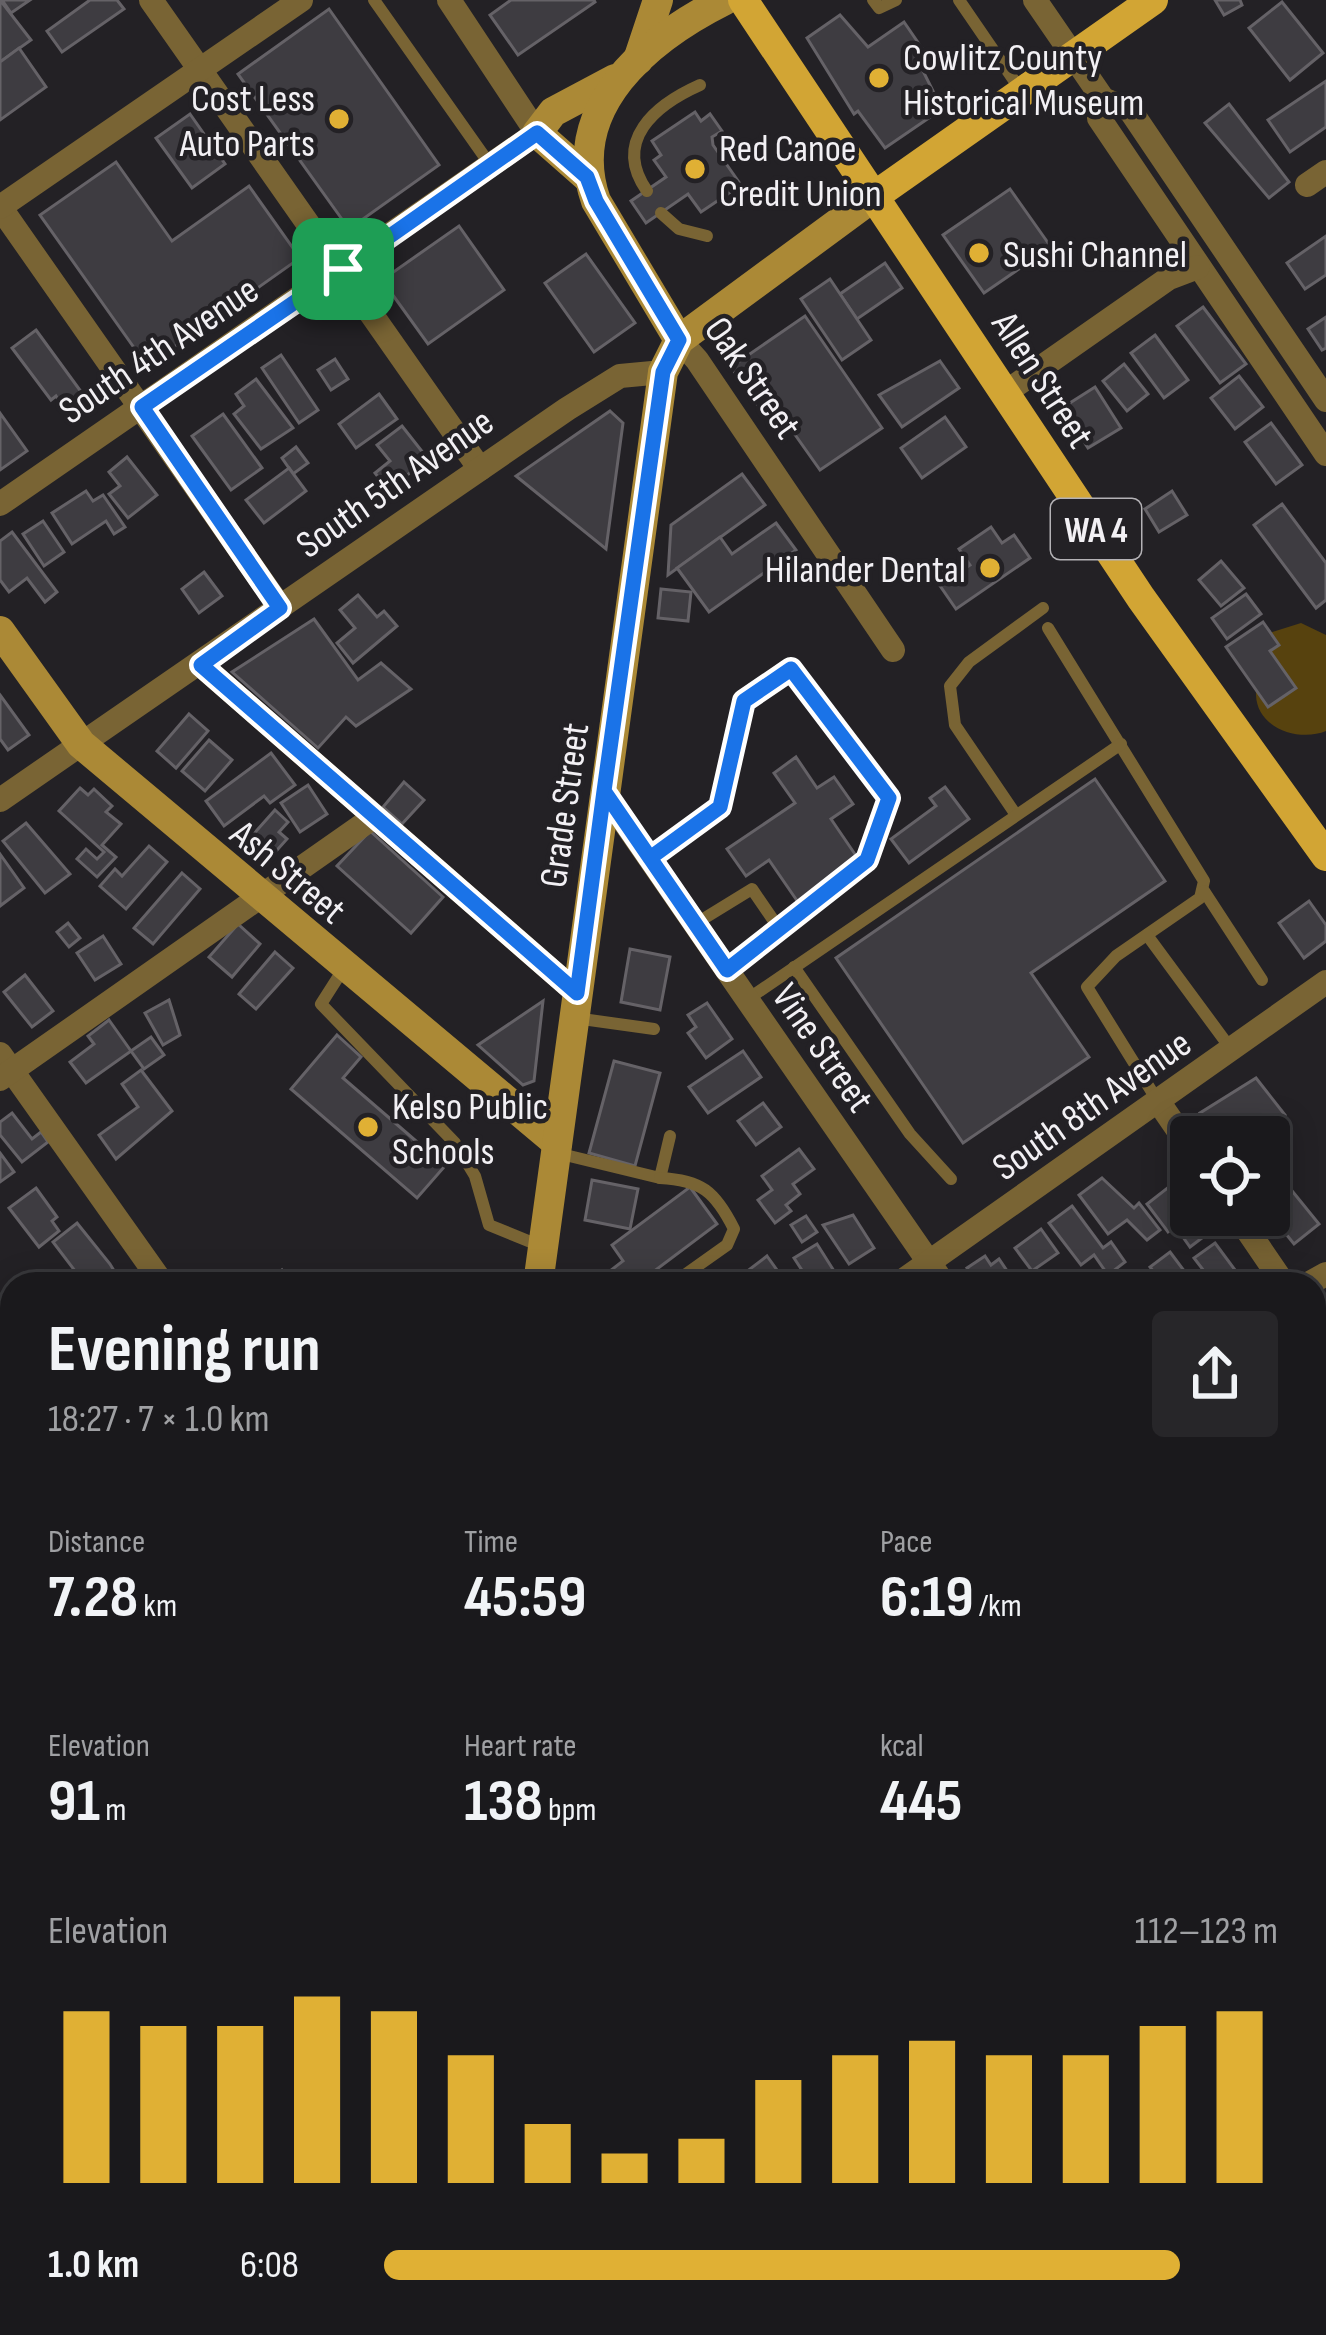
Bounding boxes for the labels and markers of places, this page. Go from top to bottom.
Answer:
place label: Cowlitz County Historical Museum [903,35,1144,127]
marker: Cowlitz County Historical Museum [866,65,892,91]
place label: Cost Less Auto Parts [179,76,315,168]
marker: Cost Less Auto Parts [326,106,352,132]
place label: Red Canoe Credit Union [719,126,882,218]
marker: Red Canoe Credit Union [682,156,708,182]
pin [292,218,394,320]
place label: Sushi Channel [1003,232,1187,279]
marker: Sushi Channel [966,240,992,266]
place label: Hilander Dental [765,547,966,594]
marker: Hilander Dental [977,555,1003,581]
place label: Kelso Public Schools [392,1084,548,1176]
marker: Kelso Public Schools [355,1114,381,1140]

